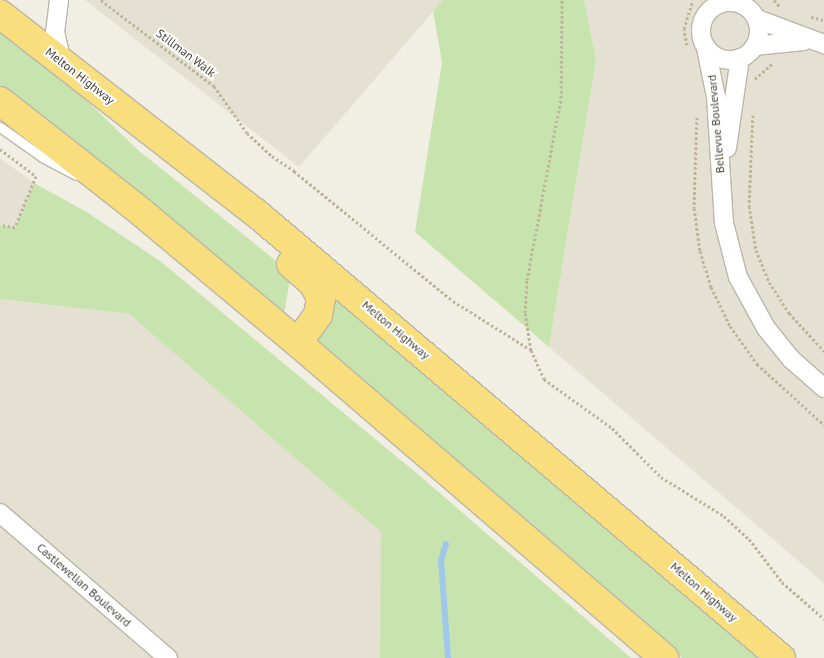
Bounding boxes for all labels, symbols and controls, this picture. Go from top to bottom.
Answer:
street label: Stillman Walk [153,26,219,80]
street label: Melton Highway [43,45,117,107]
street label: Bellevue Boulevard [705,74,727,174]
street label: Melton Highway [359,298,433,362]
street label: Castlewellan Boulevard [34,540,134,630]
street label: Melton Highway [668,559,740,625]

